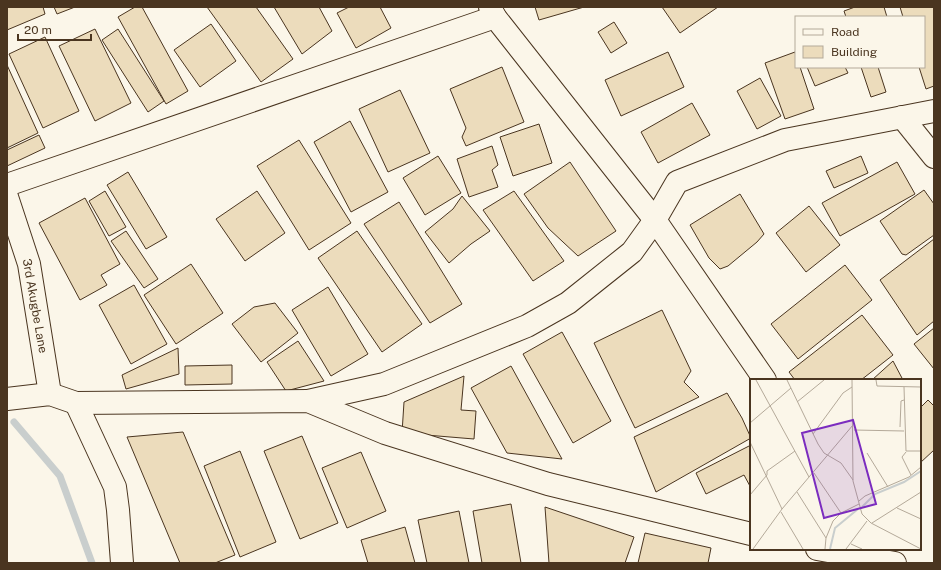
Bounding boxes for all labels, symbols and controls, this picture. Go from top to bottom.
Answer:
scale bar [18,16,91,42]
legend [795,16,925,68]
text: 20 m [24,23,52,37]
text: Road [831,25,859,39]
text: Building [831,45,877,59]
street label: 3rd Akugbe Lane [20,258,50,355]
inset map [750,379,921,550]

